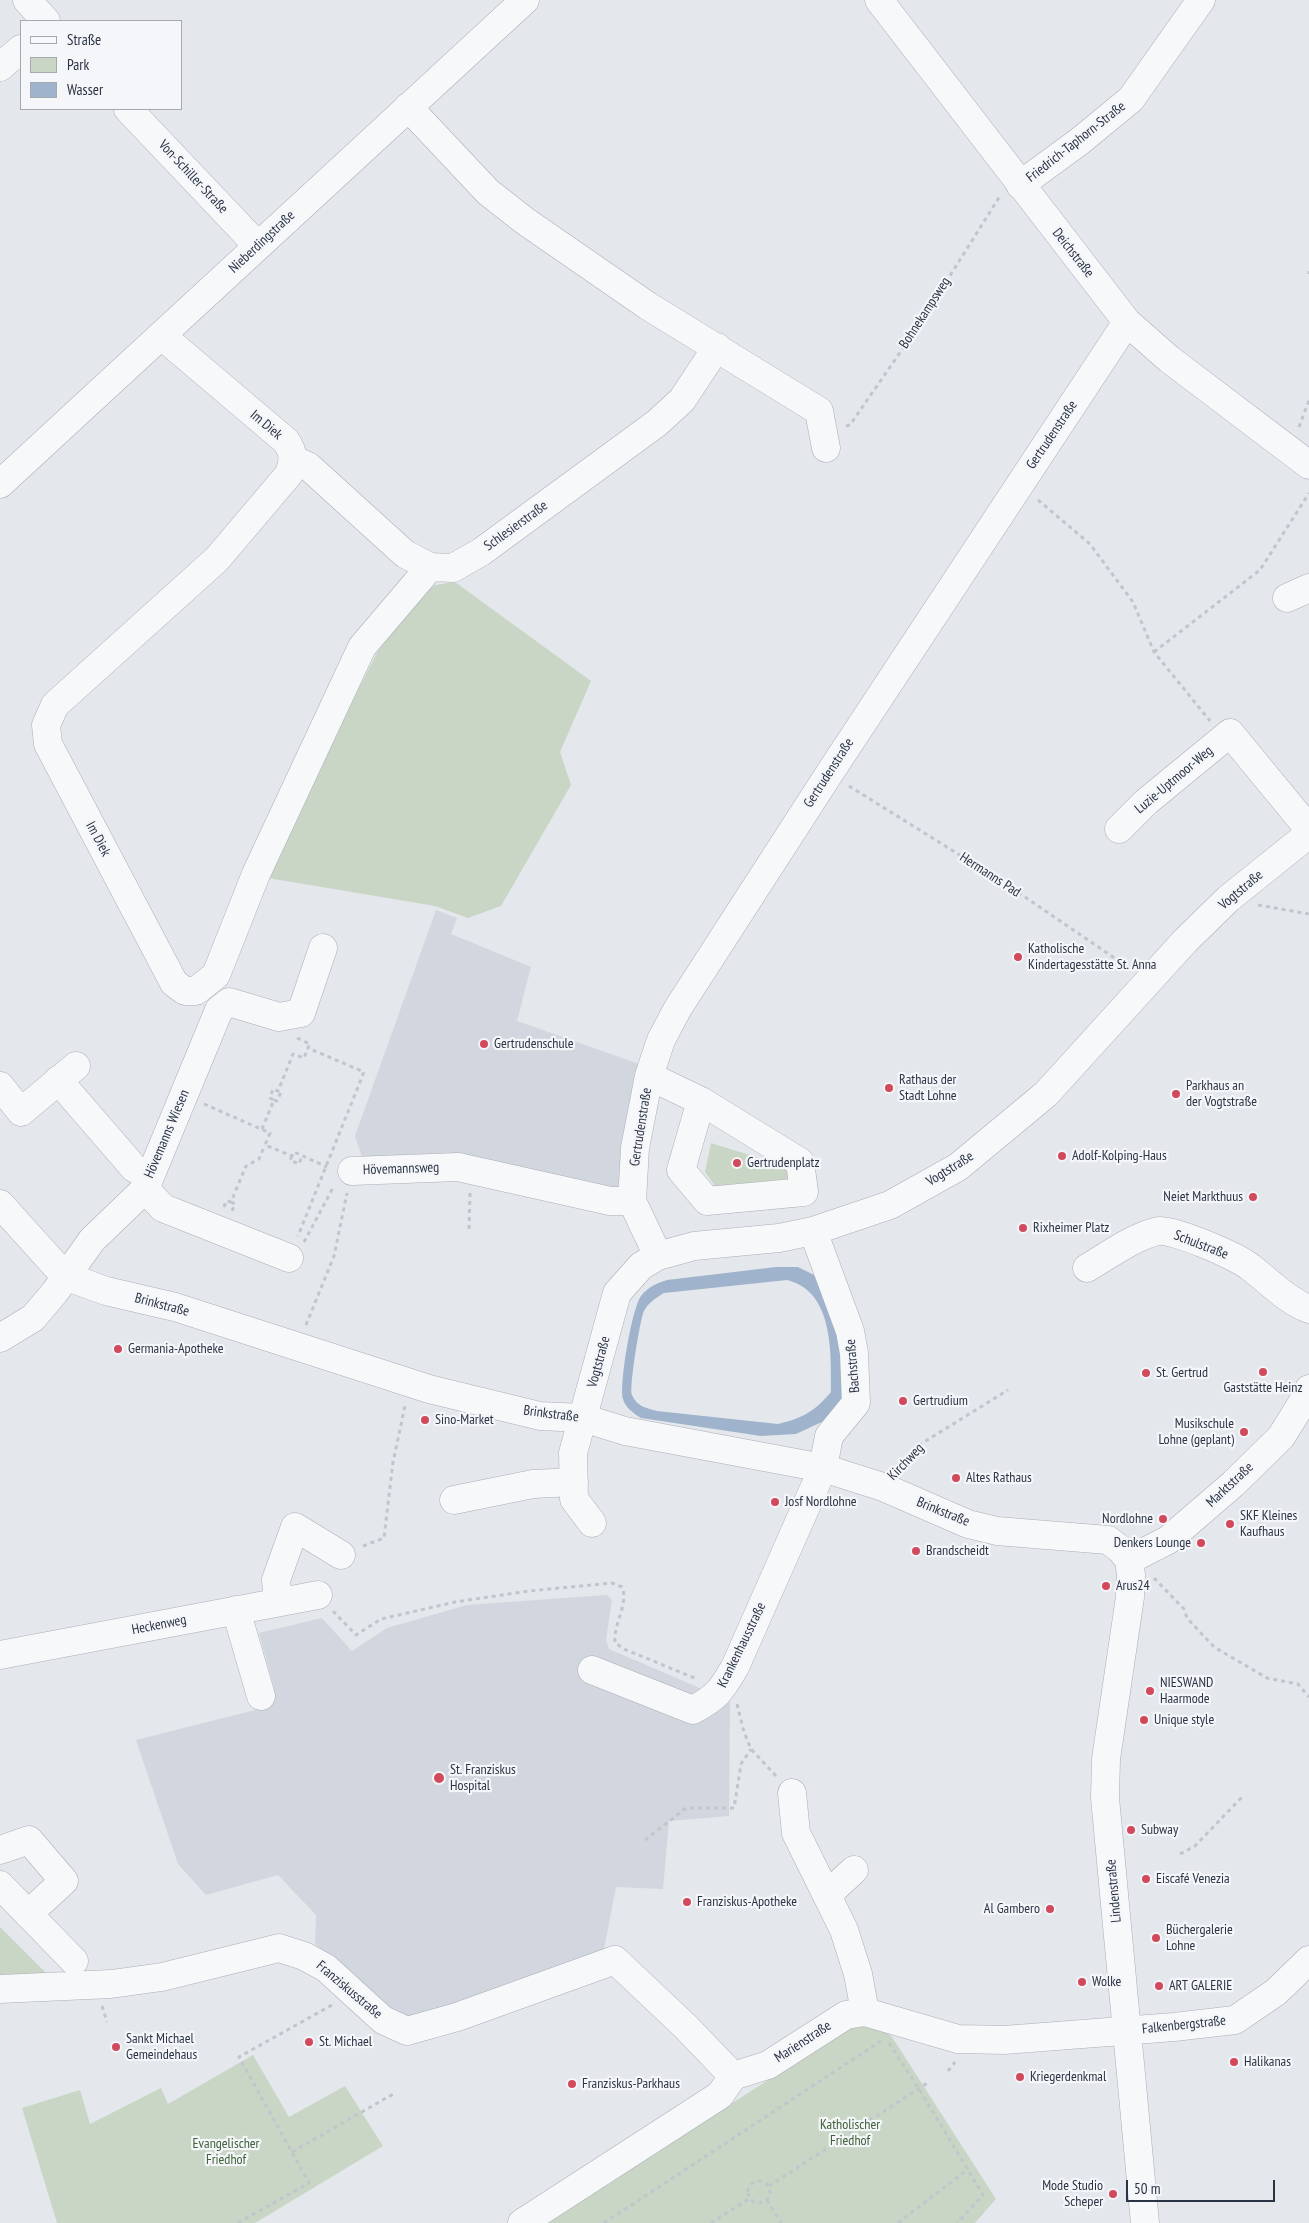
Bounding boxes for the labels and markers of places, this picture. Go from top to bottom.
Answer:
place label: Katholische Kindertagesstätte St. Anna [1028,941,1156,974]
marker: Katholische Kindertagesstätte St. Anna [1012,951,1024,963]
place label: Gertrudenschule [494,1036,574,1052]
marker: Gertrudenschule [478,1038,490,1050]
place label: Rathaus der Stadt Lohne [899,1072,957,1104]
place label: Parkhaus an der Vogtstraße [1186,1078,1257,1110]
marker: Rathaus der Stadt Lohne [883,1082,895,1094]
marker: Parkhaus an der Vogtstraße [1170,1088,1182,1100]
place label: Adolf-Kolping-Haus [1072,1148,1167,1164]
marker: Adolf-Kolping-Haus [1056,1150,1068,1162]
place label: Gertrudenplatz [747,1155,819,1171]
marker: Gertrudenplatz [731,1157,743,1169]
place label: Neiet Markthuus [1163,1189,1243,1205]
marker: Neiet Markthuus [1247,1191,1259,1203]
place label: Rixheimer Platz [1033,1220,1109,1236]
marker: Rixheimer Platz [1017,1222,1029,1234]
place label: Germania-Apotheke [128,1341,224,1357]
marker: Germania-Apotheke [112,1343,124,1355]
place label: St. Gertrud [1156,1365,1208,1381]
marker: Gaststätte Heinz [1257,1366,1269,1378]
marker: St. Gertrud [1140,1367,1152,1379]
place label: Gaststätte Heinz [1223,1380,1303,1396]
place label: Gertrudium [913,1393,968,1409]
marker: Gertrudium [897,1395,909,1407]
place label: Sino-Market [435,1412,494,1428]
marker: Sino-Market [419,1414,431,1426]
place label: Musikschule Lohne (geplant) [1158,1416,1234,1448]
marker: Musikschule Lohne (geplant) [1238,1426,1250,1438]
place label: Altes Rathaus [966,1470,1032,1486]
marker: Altes Rathaus [950,1472,962,1484]
place label: Josf Nordlohne [785,1494,857,1510]
marker: Josf Nordlohne [769,1496,781,1508]
place label: SKF Kleines Kaufhaus [1240,1508,1297,1540]
place label: Nordlohne [1102,1511,1153,1527]
marker: Nordlohne [1157,1513,1169,1525]
marker: SKF Kleines Kaufhaus [1224,1518,1236,1530]
place label: Denkers Lounge [1114,1535,1191,1551]
marker: Denkers Lounge [1195,1537,1207,1549]
place label: Brandscheidt [926,1543,989,1559]
marker: Brandscheidt [910,1545,922,1557]
place label: Arus24 [1116,1578,1150,1594]
marker: Arus24 [1100,1580,1112,1592]
place label: NIESWAND Haarmode [1160,1675,1213,1708]
marker: NIESWAND Haarmode [1144,1685,1156,1697]
place label: Unique style [1154,1712,1214,1728]
marker: Unique style [1138,1714,1150,1726]
place label: St. Franziskus Hospital [450,1762,516,1794]
marker: St. Franziskus Hospital [432,1771,446,1785]
place label: Subway [1141,1822,1178,1838]
marker: Subway [1125,1824,1137,1836]
place label: Eiscafé Venezia [1156,1871,1230,1887]
marker: Eiscafé Venezia [1140,1873,1152,1885]
place label: Franziskus-Apotheke [697,1894,797,1910]
marker: Franziskus-Apotheke [681,1896,693,1908]
place label: Al Gambero [984,1901,1040,1917]
marker: Al Gambero [1044,1903,1056,1915]
place label: Büchergalerie Lohne [1166,1922,1233,1954]
marker: Büchergalerie Lohne [1150,1932,1162,1944]
place label: Wolke [1092,1974,1121,1990]
marker: Wolke [1076,1976,1088,1988]
place label: ART GALERIE [1169,1978,1232,1994]
marker: ART GALERIE [1153,1980,1165,1992]
place label: Sankt Michael Gemeindehaus [126,2031,197,2064]
place label: St. Michael [319,2034,372,2050]
marker: St. Michael [303,2036,315,2048]
marker: Sankt Michael Gemeindehaus [110,2041,122,2053]
place label: Halikanas [1244,2054,1291,2070]
marker: Halikanas [1228,2056,1240,2068]
place label: Kriegerdenkmal [1030,2069,1106,2085]
marker: Kriegerdenkmal [1014,2071,1026,2083]
place label: Franziskus-Parkhaus [582,2076,680,2092]
marker: Franziskus-Parkhaus [566,2078,578,2090]
place label: Mode Studio Scheper [1042,2178,1103,2210]
marker: Mode Studio Scheper [1107,2188,1119,2200]

